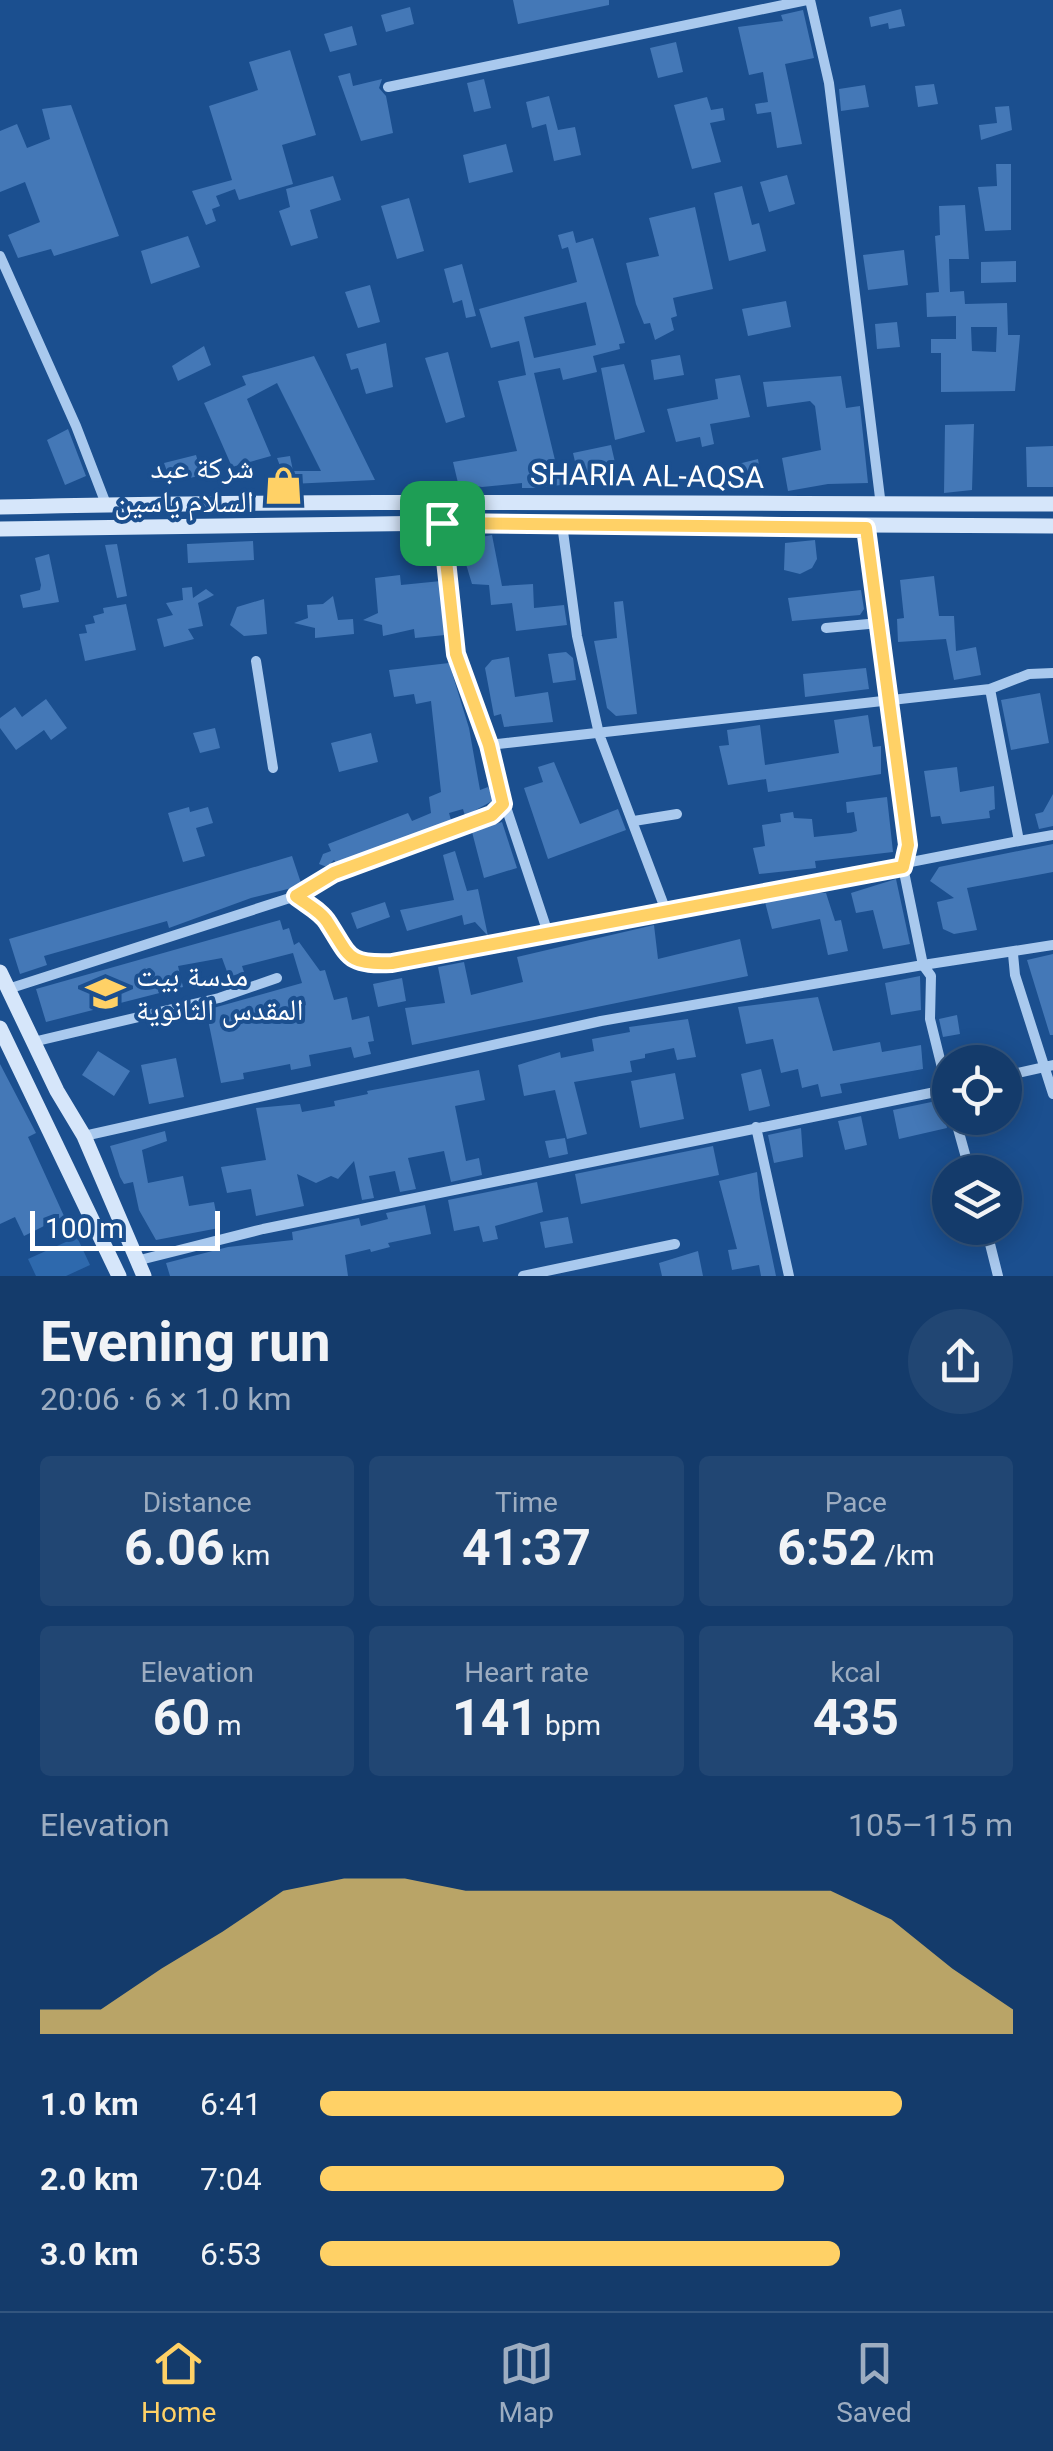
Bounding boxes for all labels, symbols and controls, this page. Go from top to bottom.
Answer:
place label: شركة عبد السلام ياسين [114,450,254,521]
street label: SHARIA AL-AQSA [530,456,765,495]
shop icon: شركة عبد السلام ياسين [263,464,305,506]
pin [400,481,485,566]
icon: arrive [415,496,470,551]
place label: مدسة بيت المقدس الثانوية [136,958,304,1028]
school or university icon: مدسة بيت المقدس الثانوية [85,972,127,1014]
map controls [932,1045,1022,1245]
button: locate [932,1045,1022,1135]
button: layers [932,1155,1022,1245]
scale bar [30,1206,220,1250]
text: 100 m [45,1212,124,1245]
button: share [908,1309,1013,1414]
text: Evening run [40,1310,331,1374]
text: 20:06 · 6 × 1.0 km [40,1380,291,1418]
text: Distance [143,1486,252,1519]
text: Time [495,1486,558,1519]
text: Pace [825,1486,887,1519]
text: 6.06 [124,1519,225,1577]
text: 41:37 [462,1519,591,1577]
text: 6:52 [777,1519,877,1577]
text: km [225,1539,270,1572]
text: /km [877,1539,935,1572]
text: Elevation [140,1656,254,1689]
text: Heart rate [464,1656,589,1689]
text: kcal [831,1656,881,1689]
text: 60 [153,1689,210,1747]
text: 141 [452,1689,538,1747]
text: 435 [813,1689,899,1747]
text: m [210,1709,242,1742]
text: bpm [538,1709,601,1742]
text: Elevation [40,1806,170,1844]
text: 105–115 m [848,1806,1013,1844]
text: 1.0 km [40,2085,139,2123]
text: 6:41 [200,2085,262,2123]
text: 2.0 km [40,2160,139,2198]
text: 7:04 [200,2160,262,2198]
text: 3.0 km [40,2235,139,2273]
text: 6:53 [200,2235,262,2273]
tab: Home [141,2336,216,2429]
tab: Map [499,2336,554,2429]
tab: Saved [836,2336,912,2429]

